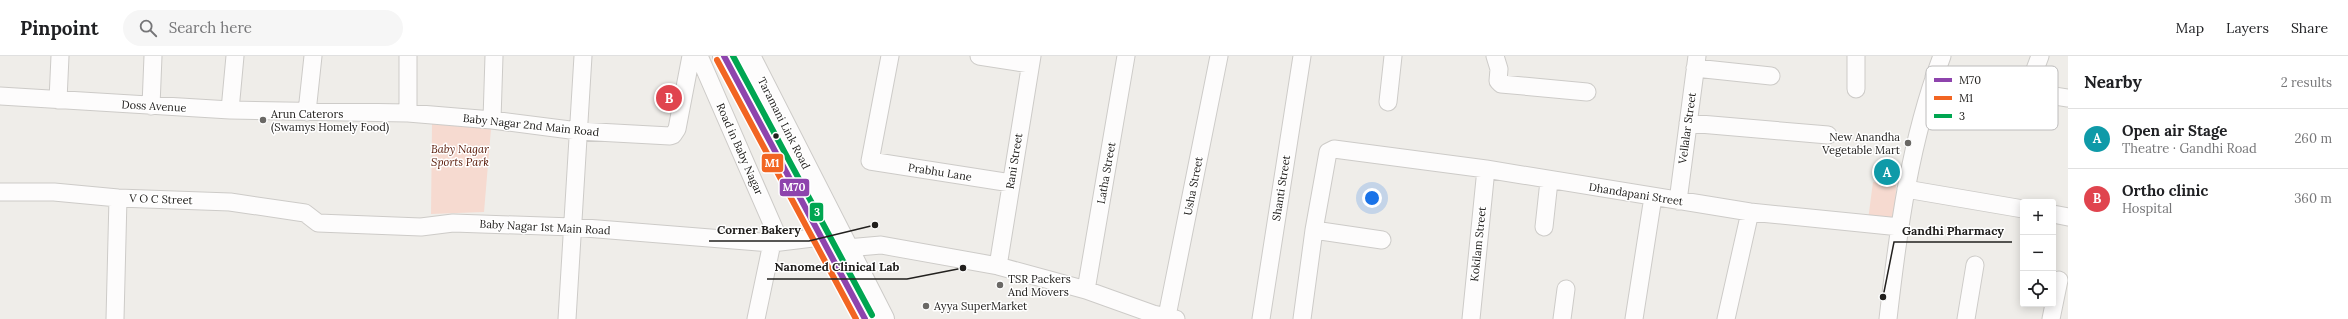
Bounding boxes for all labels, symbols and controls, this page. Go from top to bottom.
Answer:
search box [123,10,403,46]
text: Pinpoint [20,16,99,40]
icon: search [137,17,159,39]
text: Search here [169,18,252,37]
text: Map [2176,19,2204,37]
text: Layers [2226,19,2269,37]
text: Share [2291,19,2328,37]
legend [1926,66,2058,130]
text: Nearby [2084,71,2142,93]
text: M70 [1959,73,1981,87]
text: 2 results [2281,74,2332,91]
street label: Taramani Link Road [755,75,813,172]
pin: B [656,83,682,113]
street label: Vellalar Street [1675,91,1699,166]
text: M1 [1959,91,1973,105]
street label: Doss Avenue [121,97,187,115]
street label: Road in Baby Nagar [713,101,767,197]
place label: Arun Caterors (Swamys Homely Food) [270,107,389,135]
text: 3 [1959,109,1965,123]
street label: Baby Nagar 2nd Main Road [462,111,600,139]
marker: Arun Caterors (Swamys Homely Food) [258,115,268,125]
text: Open air Stage [2122,121,2227,140]
place label: New Anandha Vegetable Mart [1821,130,1901,157]
text: A [2093,130,2101,147]
text: 260 m [2294,130,2332,147]
unlabelled marker [771,131,781,141]
street label: Rani Street [1003,131,1025,190]
marker: New Anandha Vegetable Mart [1903,138,1913,148]
street label: Latha Street [1094,140,1118,205]
text: Theatre · Gandhi Road [2122,140,2257,157]
park label: Baby Nagar Sports Park [431,142,490,169]
line badge: M1 [761,153,784,173]
street label: Shanti Street [1269,153,1293,222]
street label: Usha Street [1180,155,1206,217]
text: M1 [764,156,780,170]
pin: A [1874,157,1900,187]
street label: Prabhu Lane [907,160,973,184]
line badge: M70 [779,178,810,197]
text: M70 [783,180,805,194]
street label: Dhandapani Street [1588,180,1685,208]
text: Ortho clinic [2122,181,2208,200]
your location [1362,188,1382,208]
text: B [2093,190,2101,207]
text: 360 m [2294,190,2332,207]
street label: V O C Street [128,191,194,207]
map controls [2020,199,2056,307]
button: + [2020,199,2056,235]
text: Hospital [2122,200,2172,217]
line badge: 3 [809,202,824,222]
text: 3 [814,205,820,219]
street label: Kokilam Street [1467,205,1489,282]
street label: Baby Nagar 1st Main Road [479,217,611,237]
callout: Corner Bakery [709,217,809,241]
callout: Gandhi Pharmacy [1894,218,2012,242]
text: Corner Bakery [717,222,801,237]
text: Gandhi Pharmacy [1902,223,2004,238]
button: − [2020,235,2056,271]
callout: Nanomed Clinical Lab [767,255,907,279]
text: Nanomed Clinical Lab [775,259,900,274]
button: locate [2020,271,2056,307]
place label: TSR Packers And Movers [1007,272,1071,299]
marker: TSR Packers And Movers [995,280,1005,290]
place label: Ayya SuperMarket [933,299,1028,313]
marker: Ayya SuperMarket [921,301,931,311]

